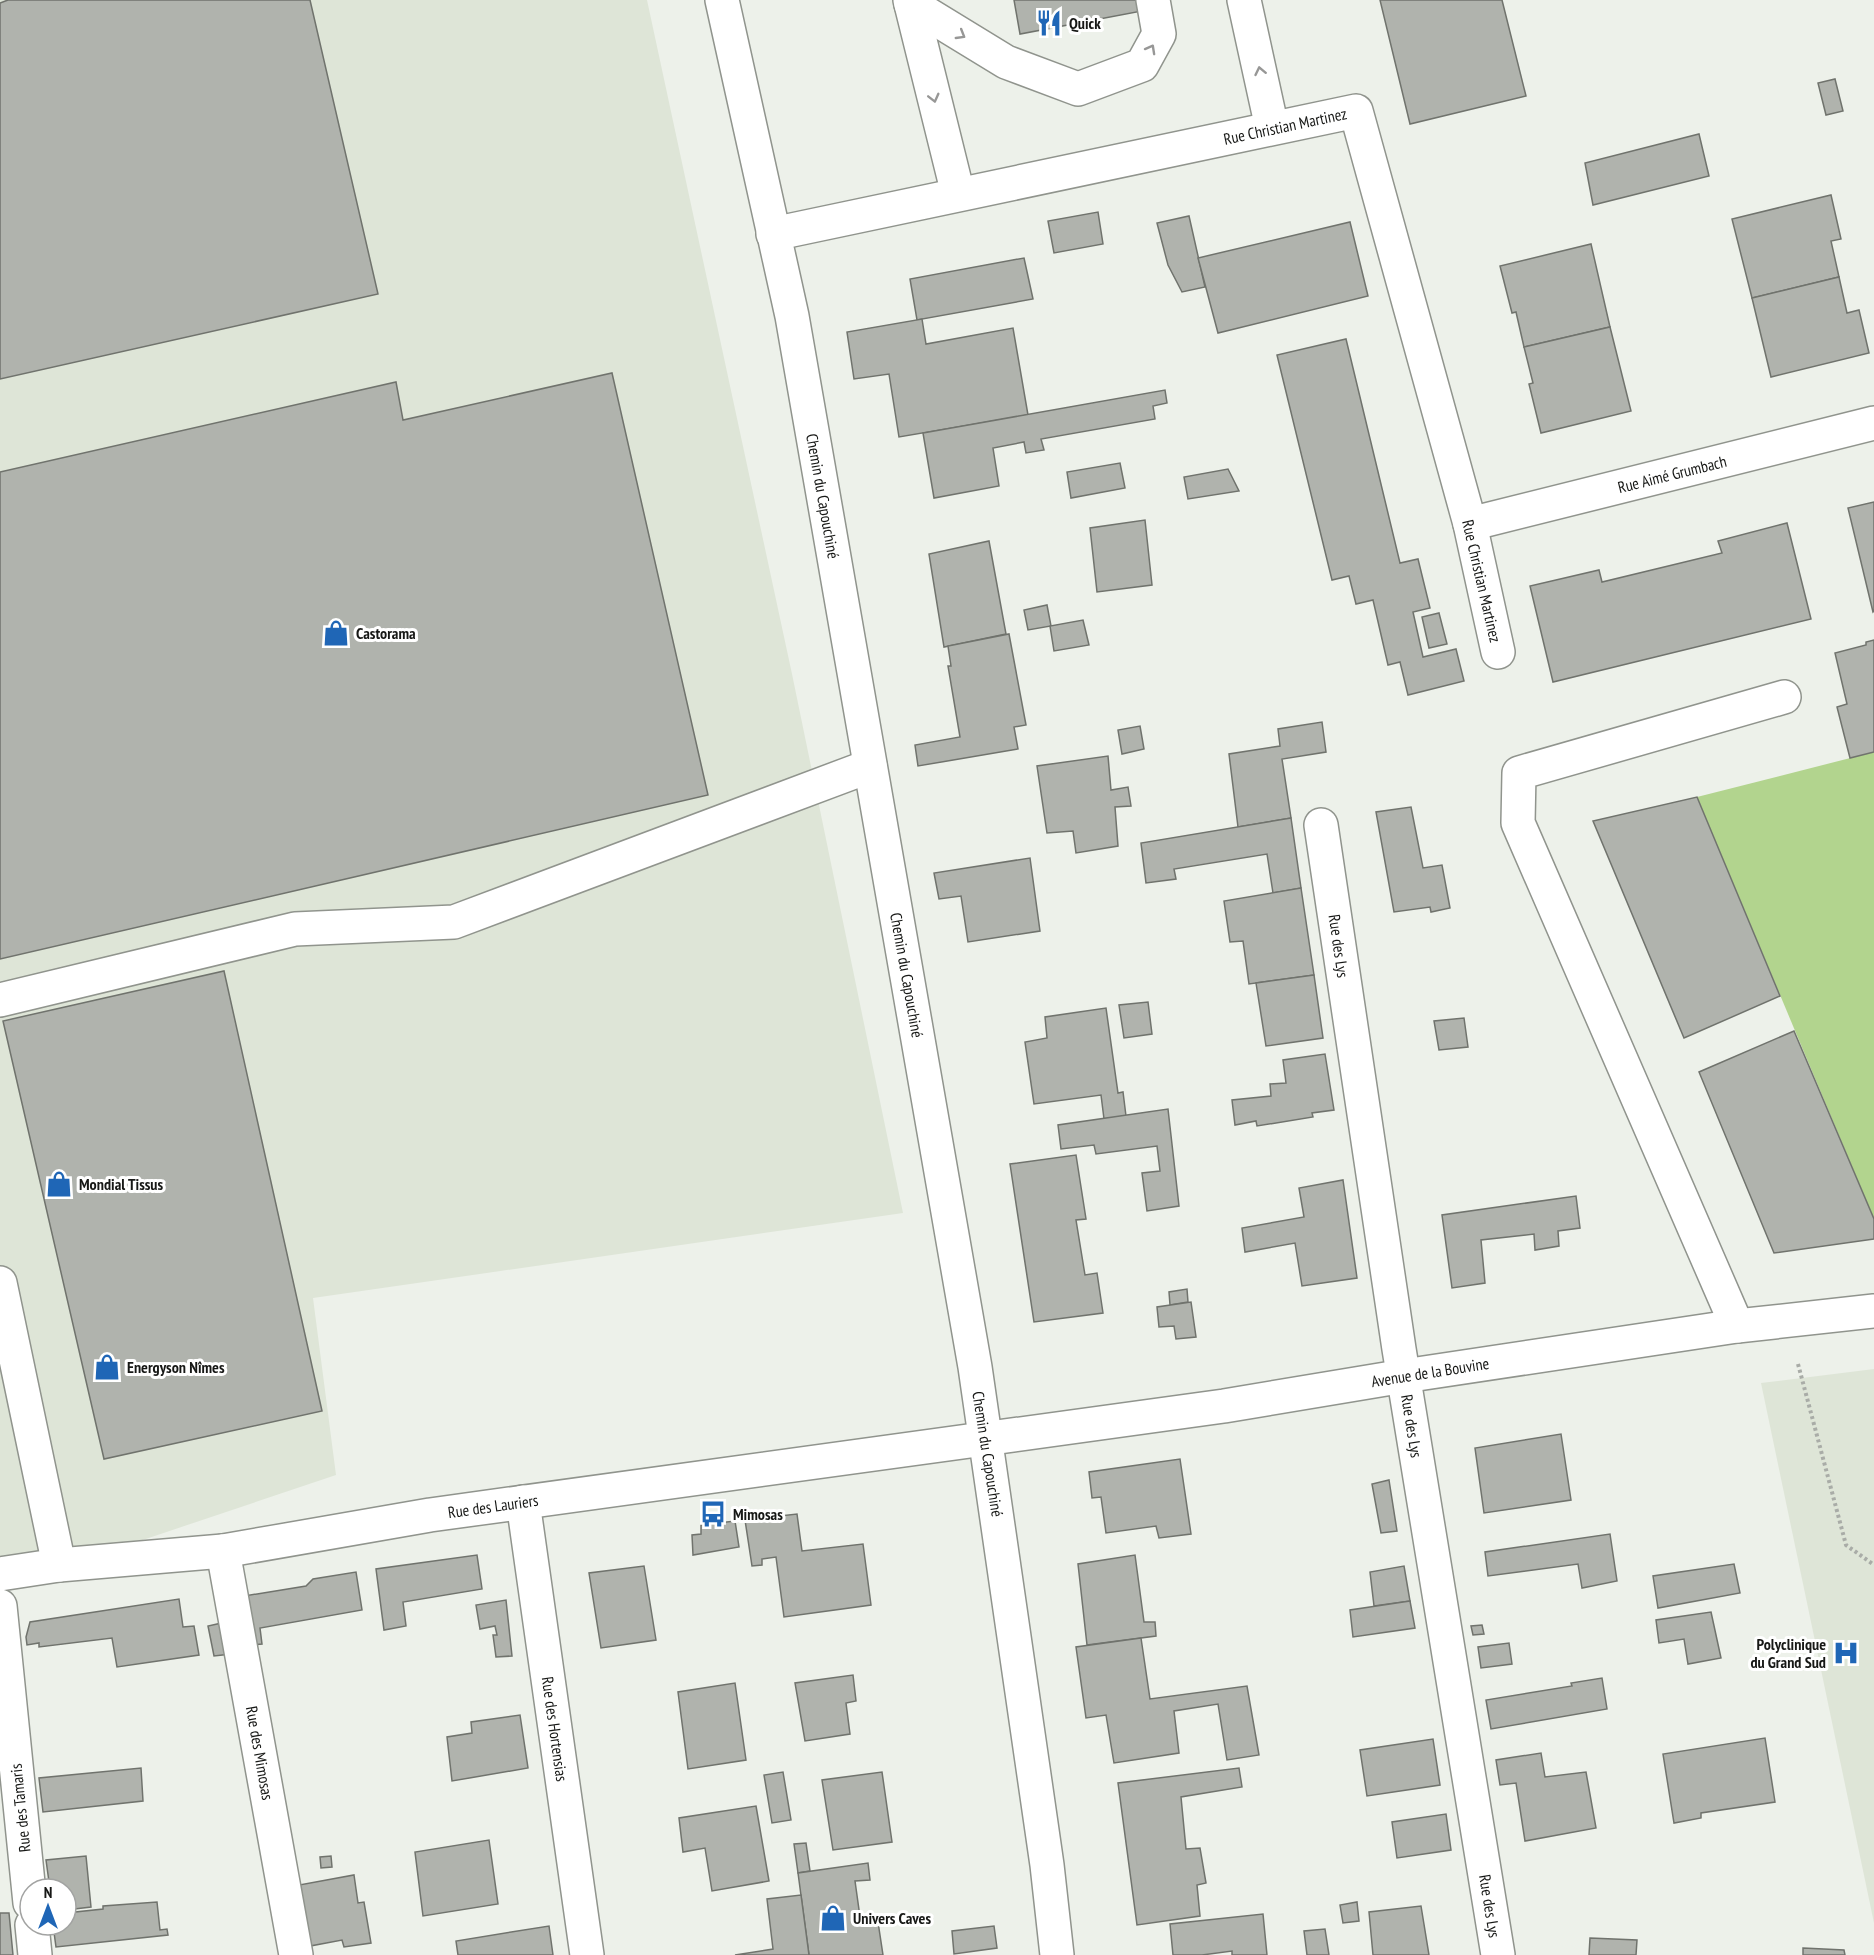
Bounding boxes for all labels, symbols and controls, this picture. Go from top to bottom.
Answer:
restaurant icon: Quick [1034,8,1064,38]
place label: Quick [1069,13,1101,33]
one-way arrow [955,27,965,39]
one-way arrow [1144,45,1155,55]
one-way arrow [1254,66,1267,76]
one-way arrow [927,92,940,102]
street label: Rue Christian Martinez [1222,103,1349,149]
street label: Chemin du Capouchiné [802,432,844,560]
street label: Rue Aimé Grumbach [1616,451,1728,497]
street label: Rue Christian Martinez [1458,518,1506,645]
shop icon: Castorama [321,618,351,648]
place label: Castorama [356,623,416,643]
street label: Chemin du Capouchiné [886,911,928,1039]
street label: Rue des Lys [1325,913,1353,979]
shop icon: Mondial Tissus [44,1169,74,1199]
place label: Mondial Tissus [79,1174,163,1194]
shop icon: Energyson Nîmes [92,1352,122,1382]
street label: Avenue de la Bouvine [1370,1353,1490,1391]
place label: Energyson Nîmes [127,1357,225,1377]
street label: Chemin du Capouchiné [968,1390,1008,1518]
street label: Rue des Lys [1397,1393,1427,1459]
street label: Rue des Lauriers [447,1490,539,1522]
bus stop icon: Mimosas [698,1499,728,1529]
place label: Mimosas [733,1504,783,1524]
place label: Polyclinique du Grand Sud [1750,1634,1826,1672]
hospital icon: Polyclinique du Grand Sud [1831,1638,1861,1668]
street label: Rue des Hortensias [538,1675,572,1783]
street label: Rue des Mimosas [242,1704,278,1802]
street label: Rue des Tamaris [5,1763,35,1853]
street label: Rue des Lys [1475,1873,1505,1939]
north arrow [18,1877,78,1937]
text: N [44,1882,52,1902]
shop icon: Univers Caves [818,1903,848,1933]
place label: Univers Caves [853,1908,931,1928]

